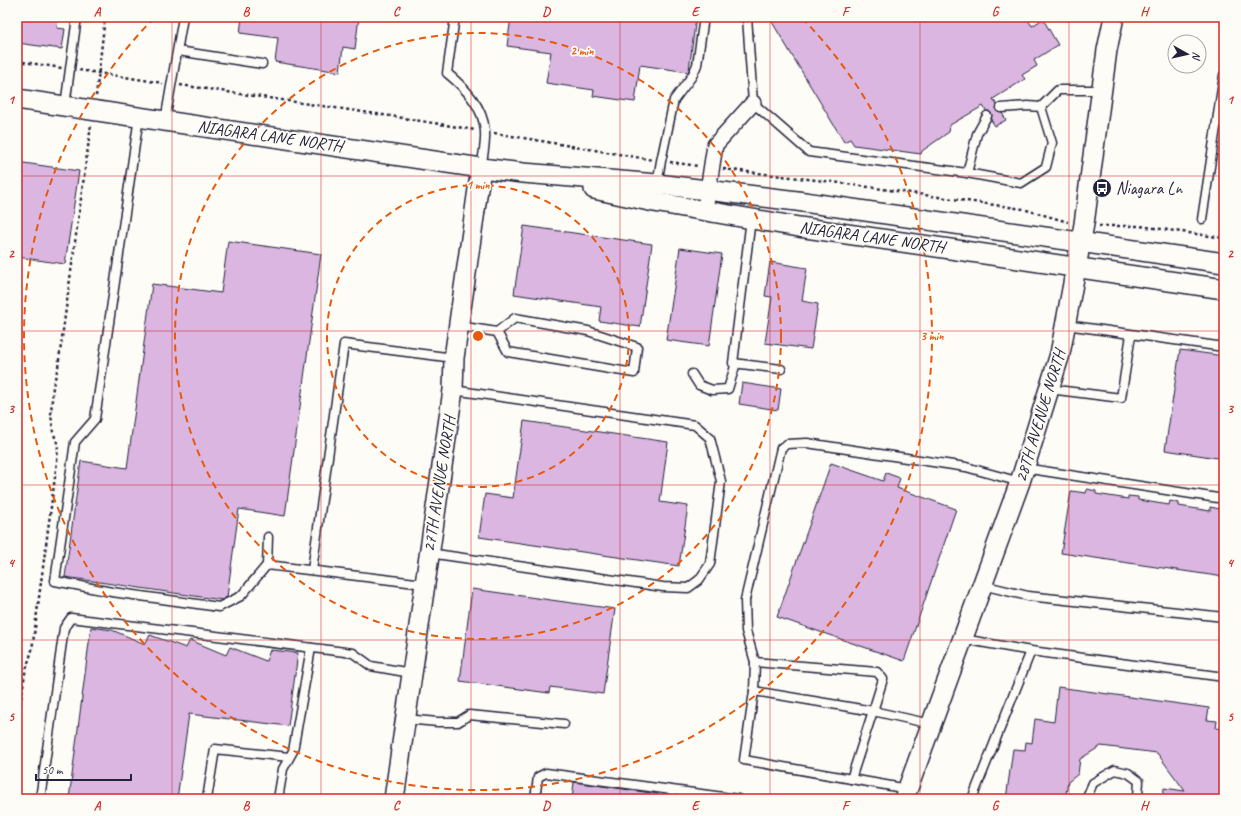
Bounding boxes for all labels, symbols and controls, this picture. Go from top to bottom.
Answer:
text: A [94,4,102,20]
text: B [243,4,251,20]
text: C [393,4,401,20]
text: D [542,4,551,20]
text: E [692,4,701,20]
text: F [842,4,851,20]
text: G [992,4,1000,20]
text: H [1140,4,1150,20]
north arrow [1167,34,1207,74]
text: 2 min [571,43,594,59]
text: N [1189,51,1204,62]
text: 1 [8,92,16,108]
text: 1 [1227,92,1235,108]
street label: NIAGARA LANE NORTH [196,115,347,157]
text: 1 min [467,177,490,193]
bus stop icon: Niagara Ln [1091,177,1113,199]
place label: Niagara Ln [1116,178,1183,199]
street label: NIAGARA LANE NORTH [798,216,949,258]
text: 2 [8,246,15,262]
text: 2 [1227,246,1234,262]
text: 3 min [921,328,944,344]
centre of rings [471,329,485,343]
street label: 28TH AVENUE NORTH [1010,345,1071,485]
text: 3 [8,401,15,417]
text: 3 [1227,401,1234,417]
street label: 27TH AVENUE NORTH [418,412,460,553]
text: 4 [8,555,16,571]
text: 4 [1227,555,1235,571]
text: 5 [8,709,15,725]
text: 5 [1227,709,1234,725]
scale bar [36,756,131,782]
text: 50 m [42,762,64,778]
text: A [94,798,102,814]
text: B [243,798,251,814]
text: C [393,798,401,814]
text: D [542,798,551,814]
text: E [692,798,701,814]
text: F [842,798,851,814]
text: G [992,798,1000,814]
text: H [1140,798,1150,814]

